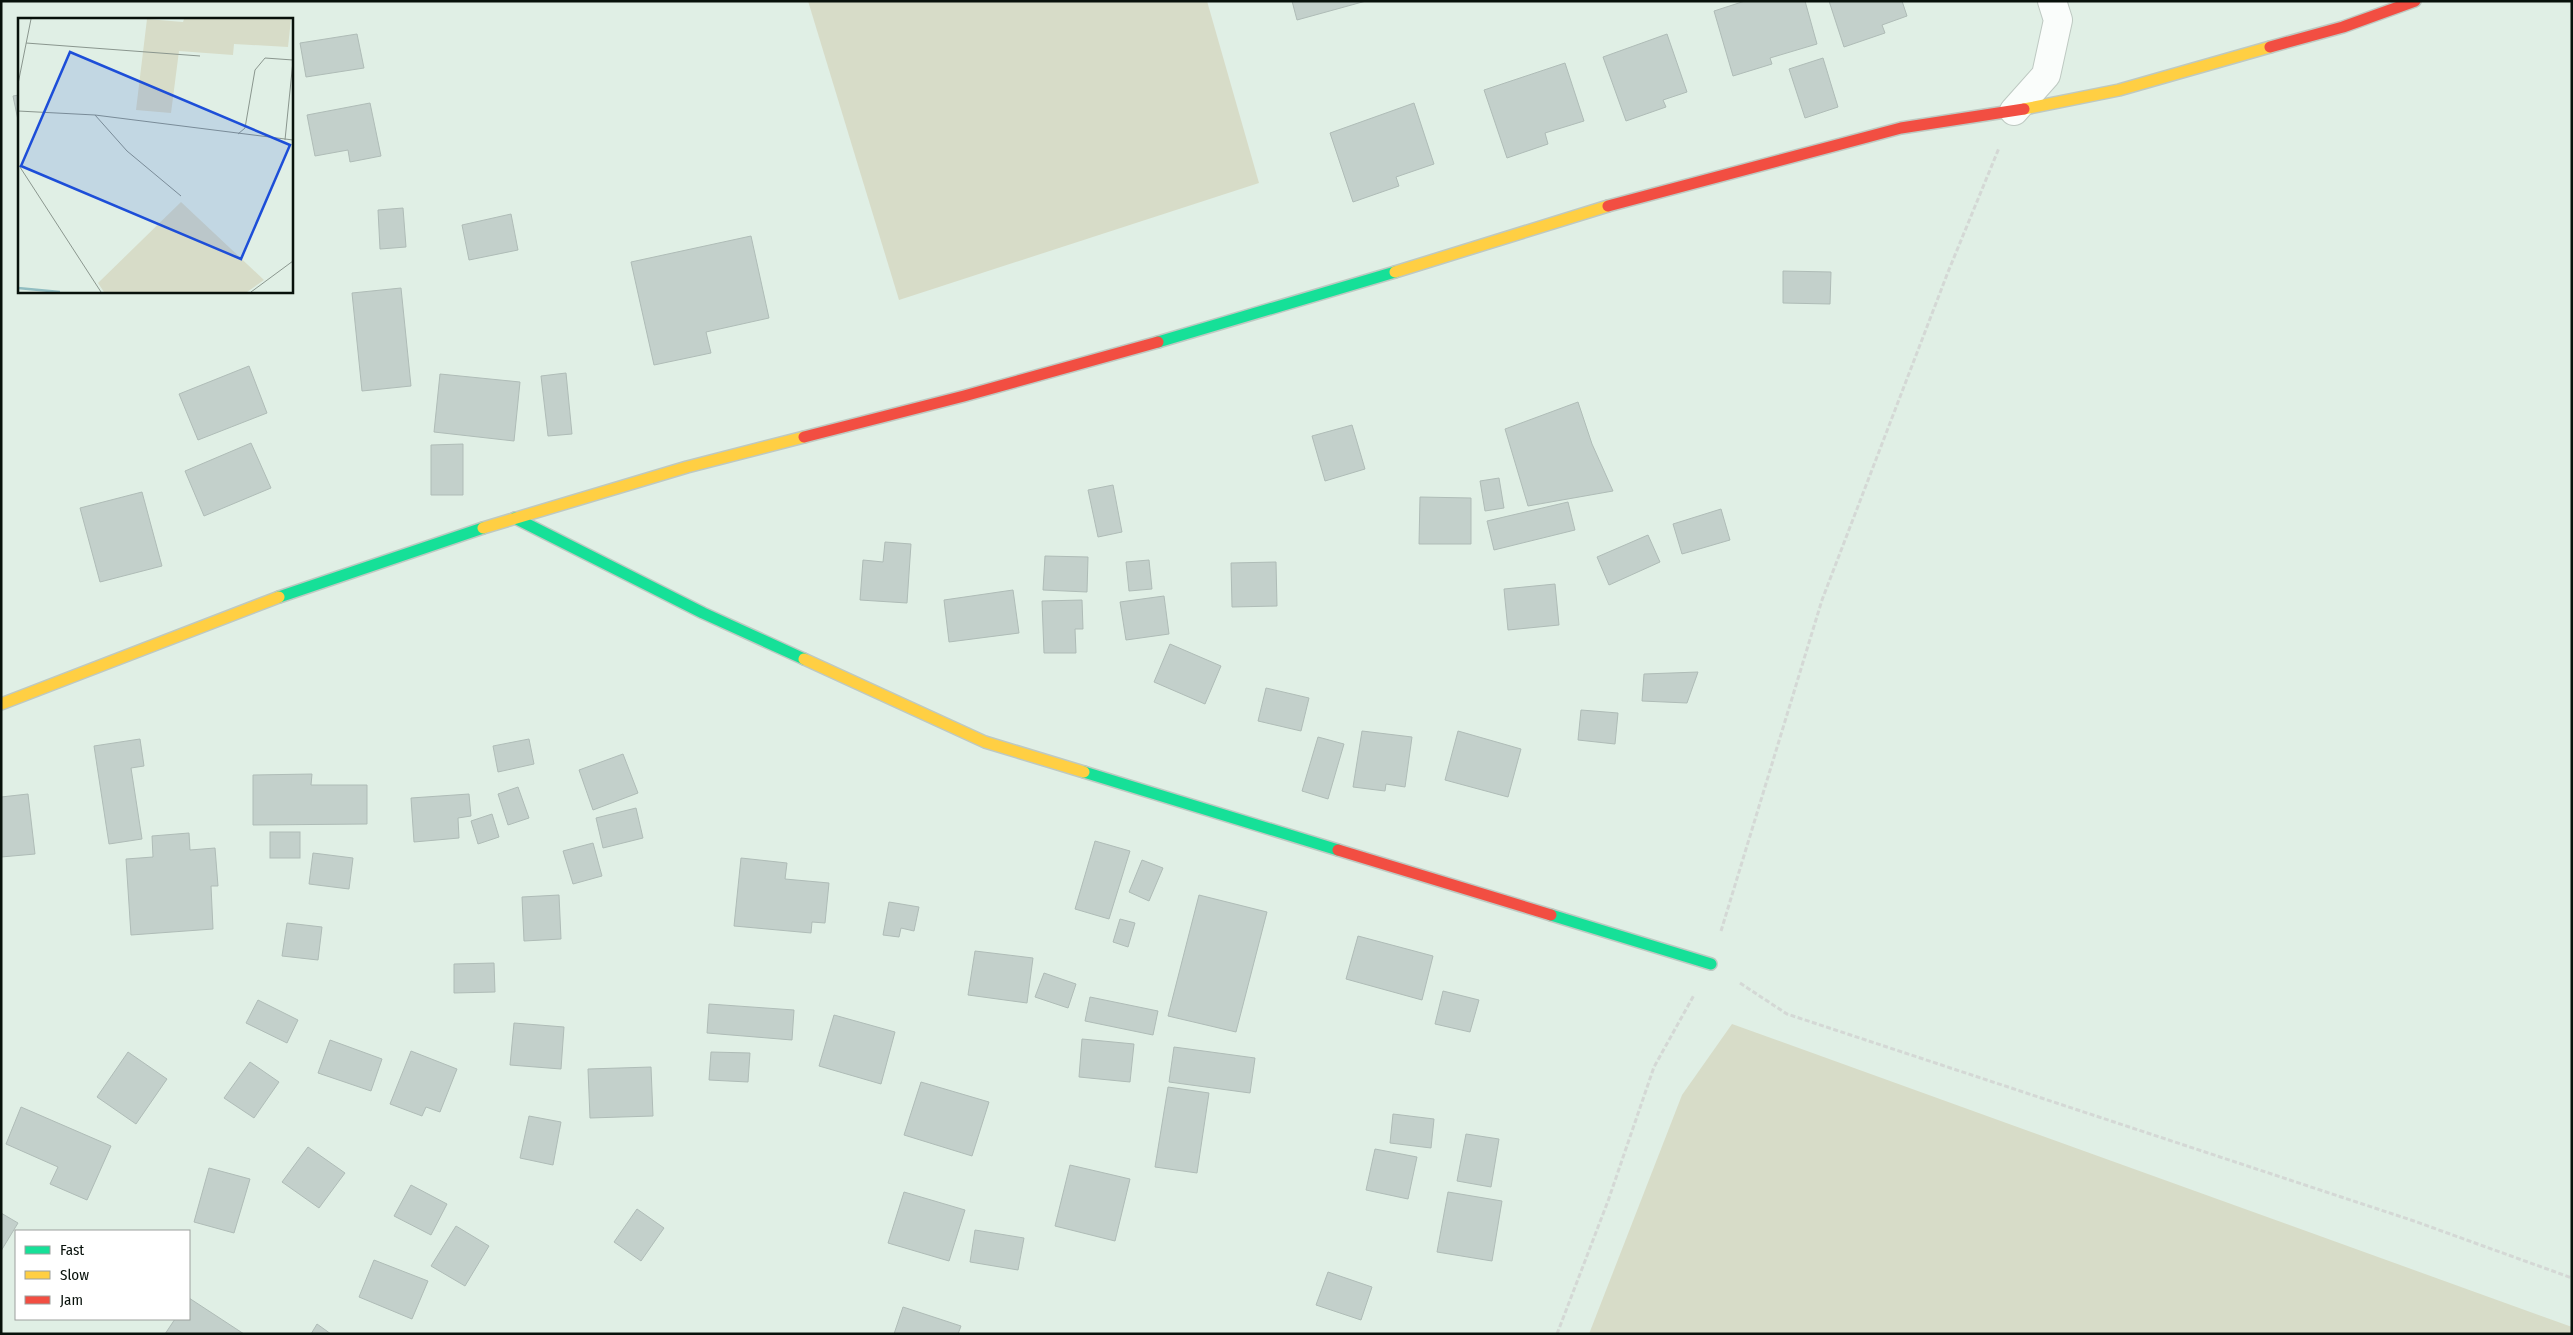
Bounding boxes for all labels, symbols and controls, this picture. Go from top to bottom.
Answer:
inset map [18,18,292,292]
legend [15,1230,190,1320]
text: Fast [60,1241,84,1259]
text: Slow [60,1266,89,1284]
text: Jam [60,1291,83,1309]

